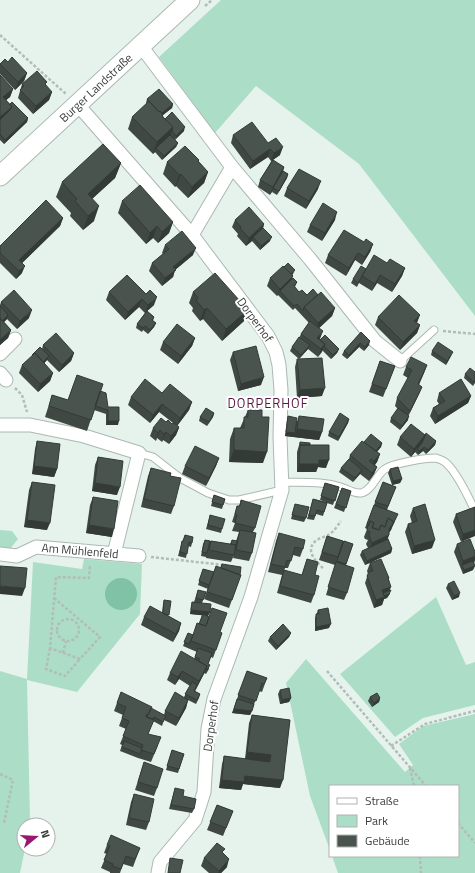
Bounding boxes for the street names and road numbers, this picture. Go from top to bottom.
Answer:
street label: Burger Landstraße [55,49,137,127]
street label: Dorperhof [233,293,278,346]
street label: Am Mühlenfeld [41,538,119,563]
street label: Dorperhof [198,699,224,753]

